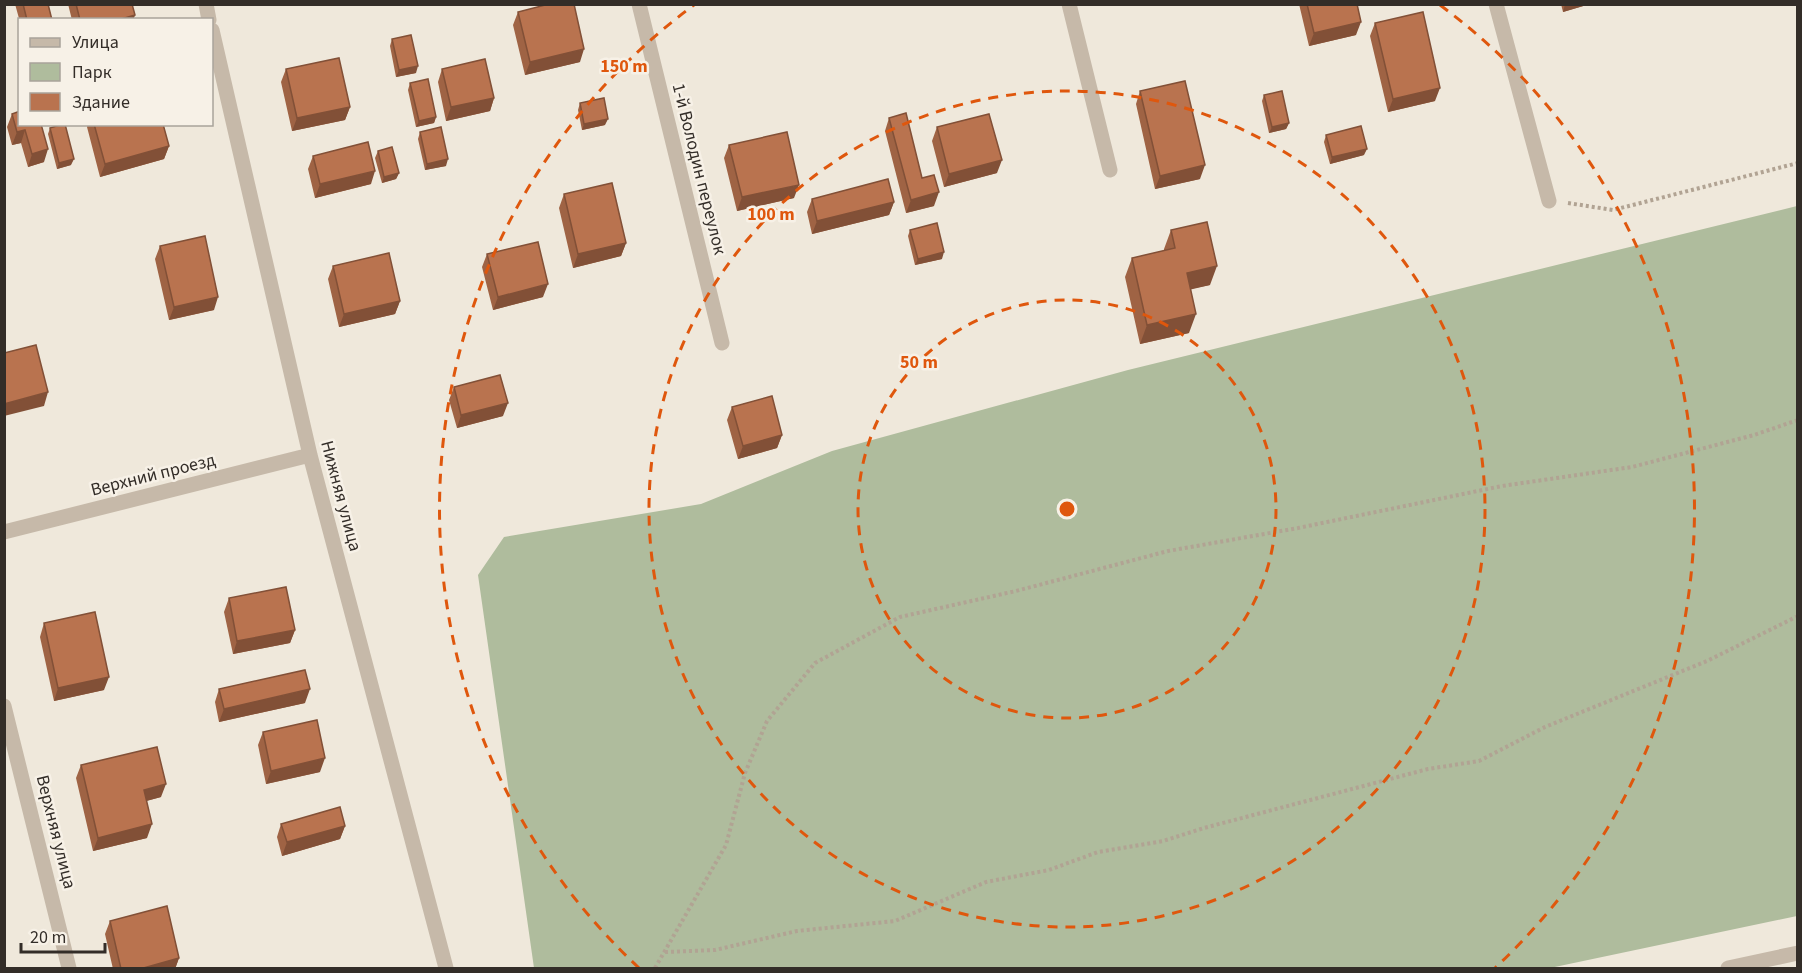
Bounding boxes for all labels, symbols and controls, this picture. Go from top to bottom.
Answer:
legend [18,18,213,126]
text: Улица [72,30,119,55]
text: 150 m [600,54,648,79]
text: Парк [72,60,112,85]
street label: 1-й Володин переулок [666,81,732,257]
text: Здание [72,90,130,115]
text: 100 m [747,202,795,227]
text: 50 m [900,350,938,375]
street label: Нижняя улица [314,438,368,554]
street label: Верхний проезд [88,447,218,503]
centre of rings [1057,499,1077,519]
street label: Верхняя улица [30,772,82,892]
scale bar [21,916,105,954]
text: 20 m [30,925,66,950]

